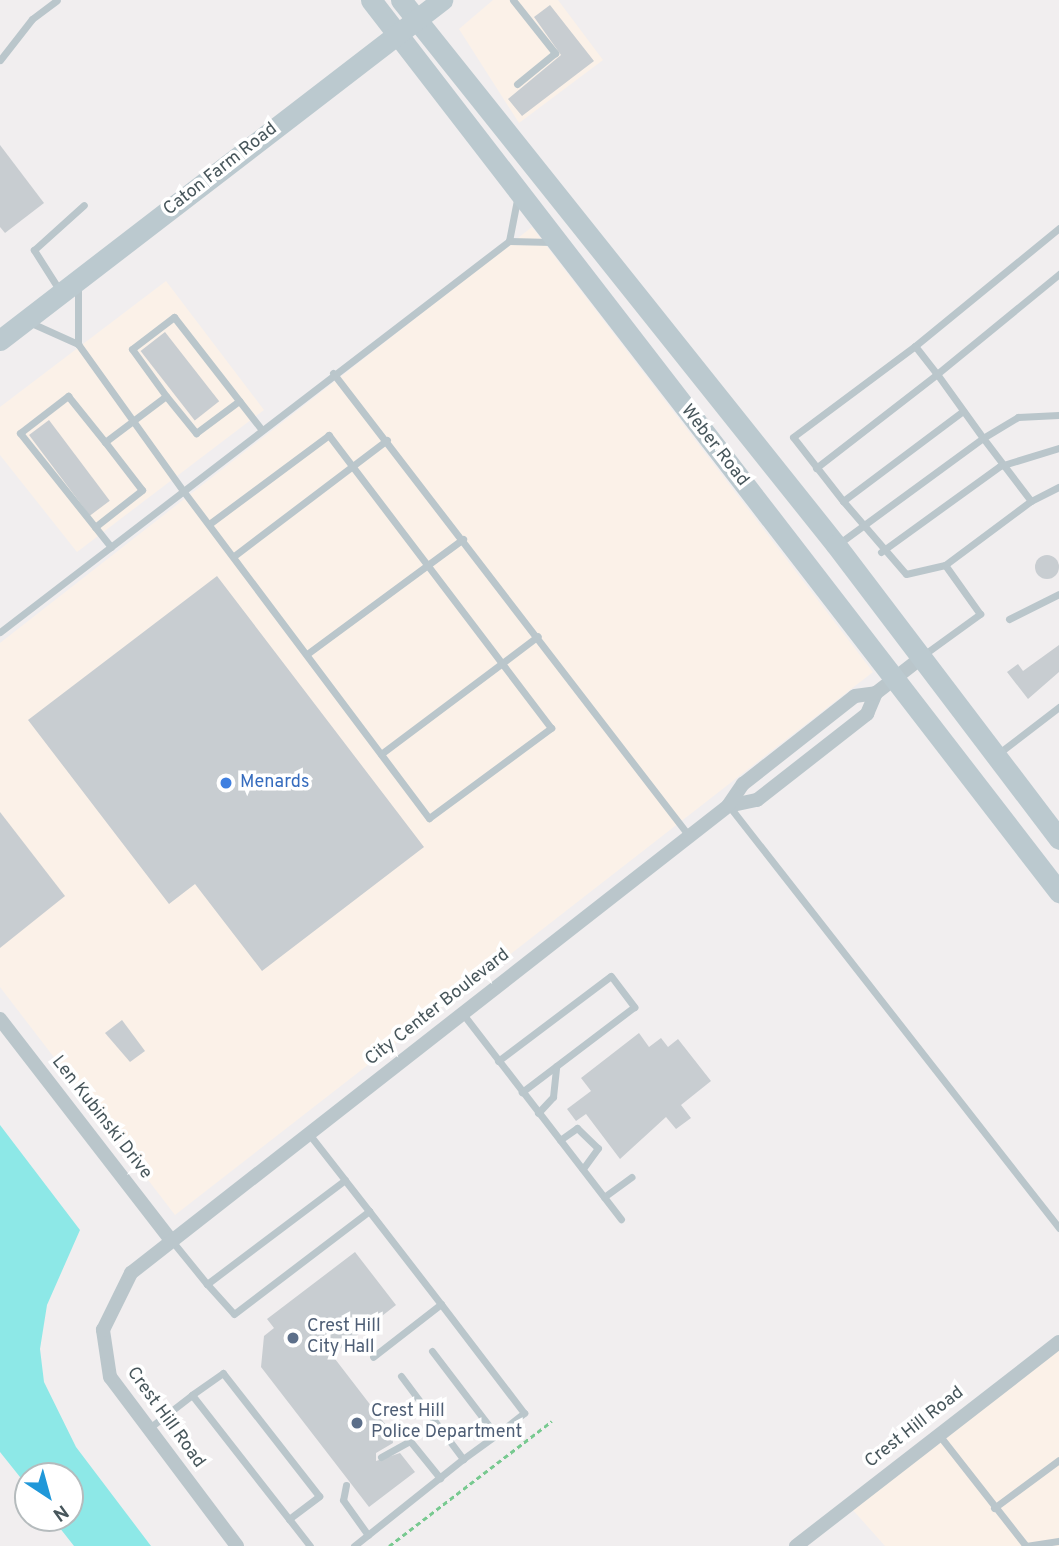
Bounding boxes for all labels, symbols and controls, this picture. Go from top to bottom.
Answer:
street label: Caton Farm Road [160,119,282,221]
street label: Weber Road [675,401,753,491]
place label: Menards [240,772,309,794]
marker: Menards [218,775,234,791]
street label: City Center Boulevard [362,945,514,1071]
street label: Len Kubinski Drive [46,1052,156,1184]
place label: Crest Hill City Hall [307,1317,381,1360]
marker: Crest Hill City Hall [285,1330,301,1346]
street label: Crest Hill Road [121,1363,209,1473]
street label: Crest Hill Road [861,1383,969,1473]
place label: Crest Hill Police Department [371,1402,522,1444]
marker: Crest Hill Police Department [349,1415,365,1431]
north arrow [14,1462,84,1532]
text: N [48,1499,73,1526]

